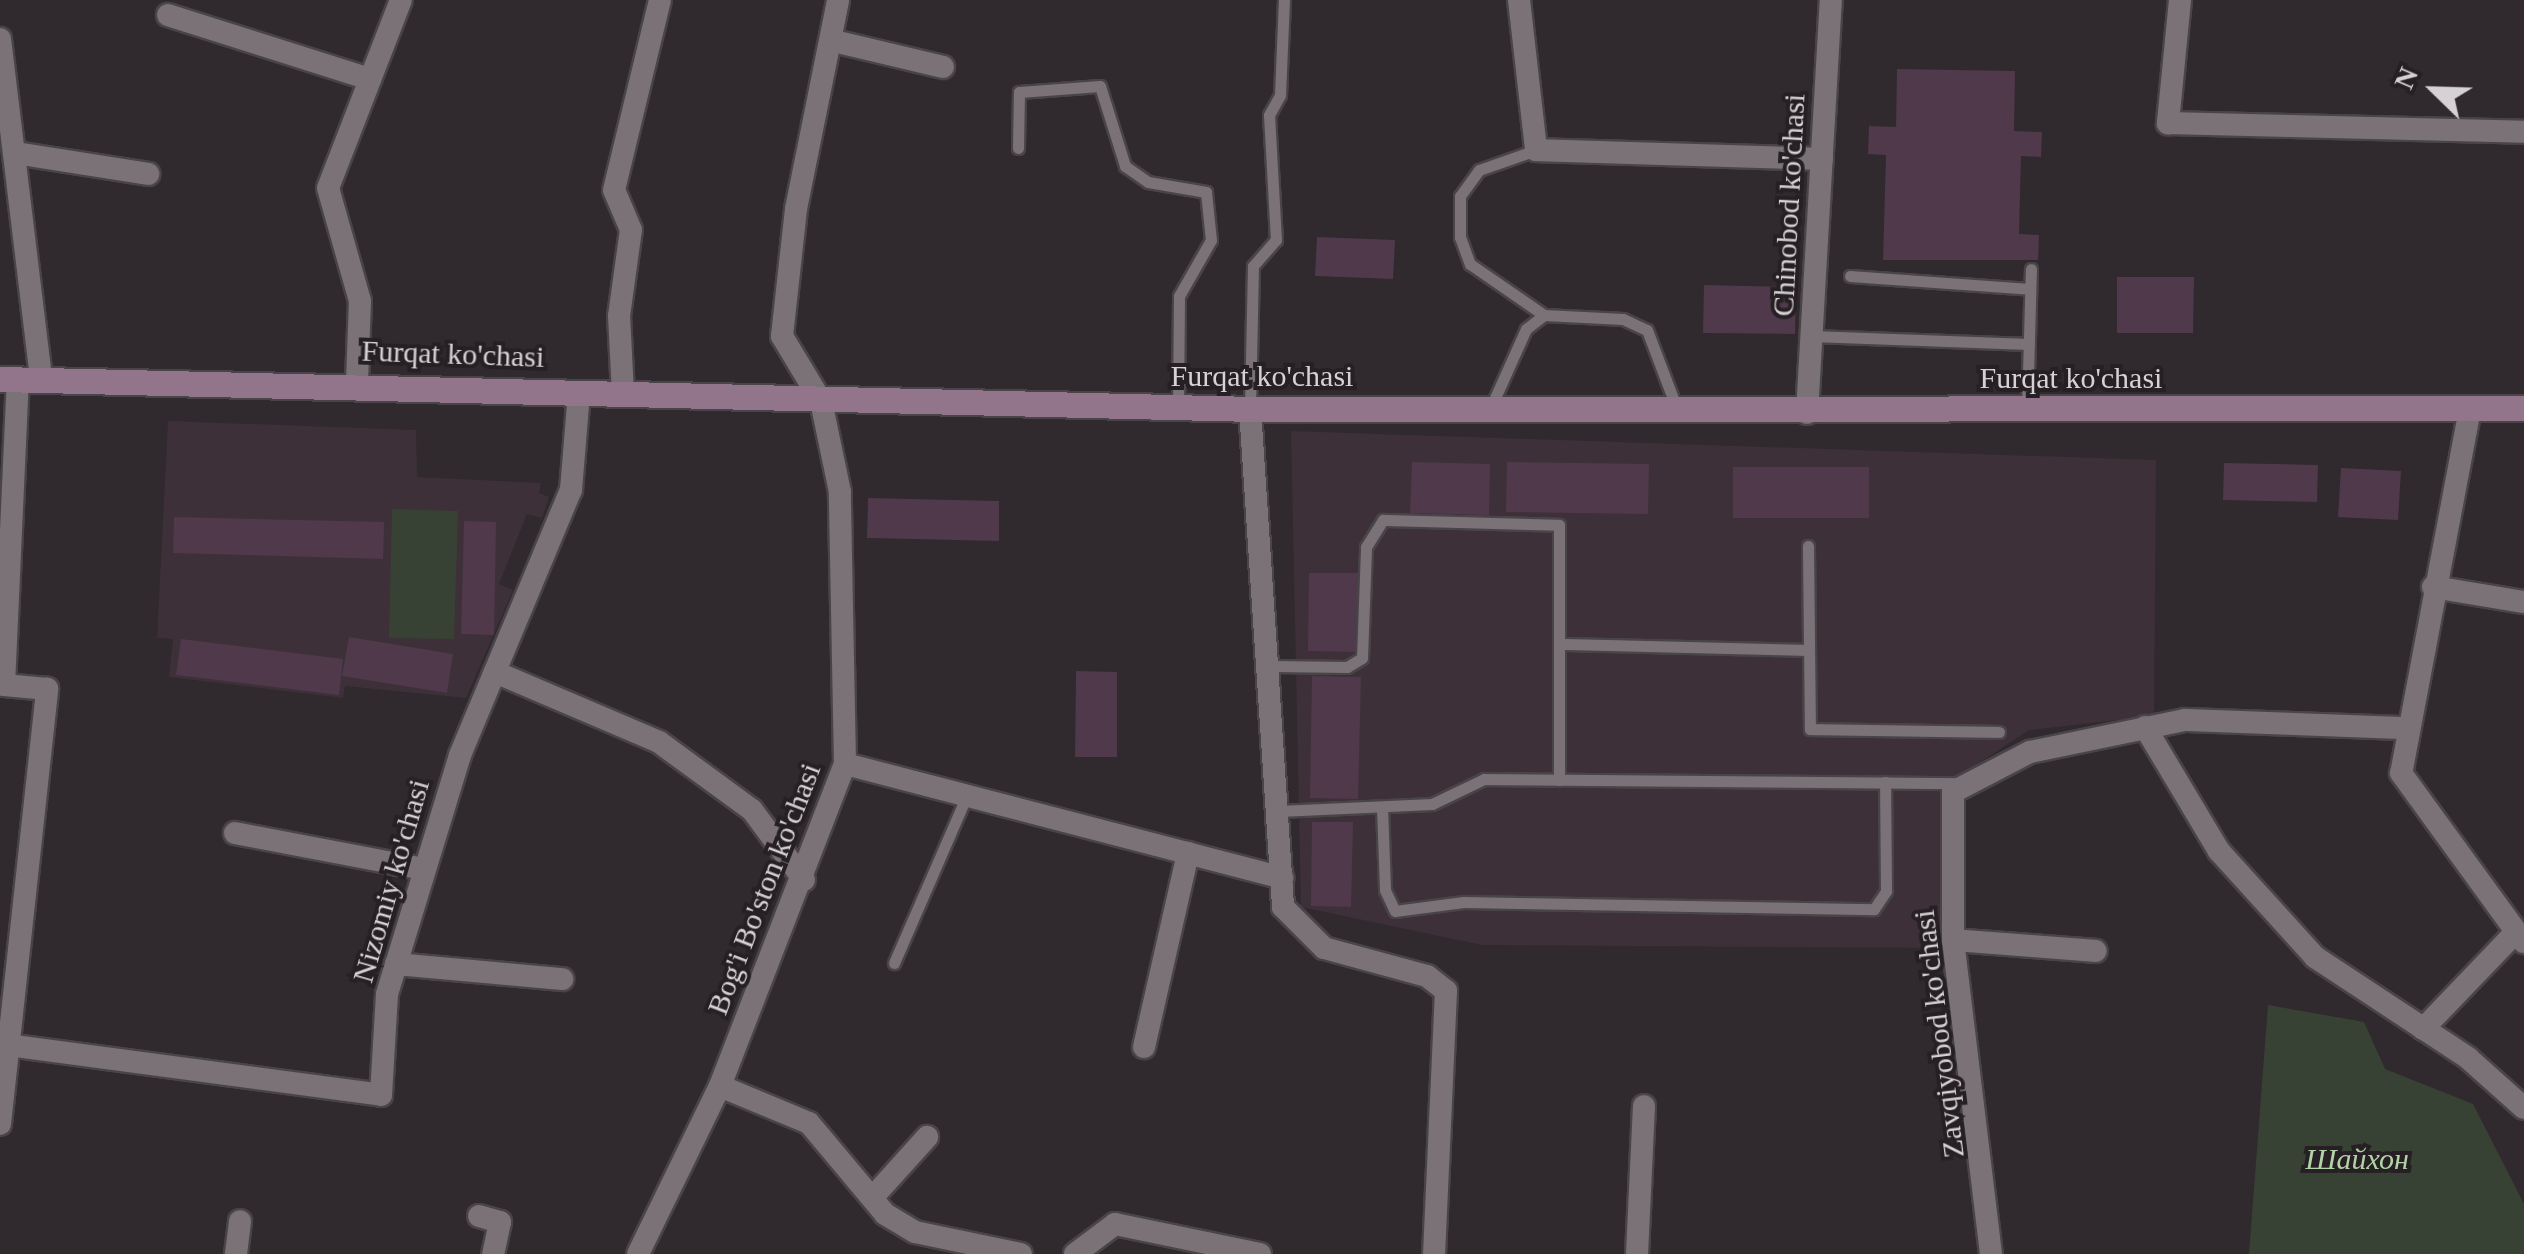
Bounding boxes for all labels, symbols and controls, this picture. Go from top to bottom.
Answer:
north arrow [2384,40,2484,140]
text: N [2388,63,2424,93]
street label: Chinobod ko'chasi [1765,93,1813,317]
street label: Furqat ko'chasi [361,333,545,375]
street label: Furqat ko'chasi [1171,358,1353,394]
street label: Furqat ko'chasi [1980,360,2162,396]
street label: Bog'i Bo'ston ko'chasi [699,758,829,1020]
street label: Nizomiy ko'chasi [345,775,437,987]
street label: Zavqiyobod ko'chasi [1906,908,1972,1160]
park label: Шайхон [2305,1141,2409,1177]

